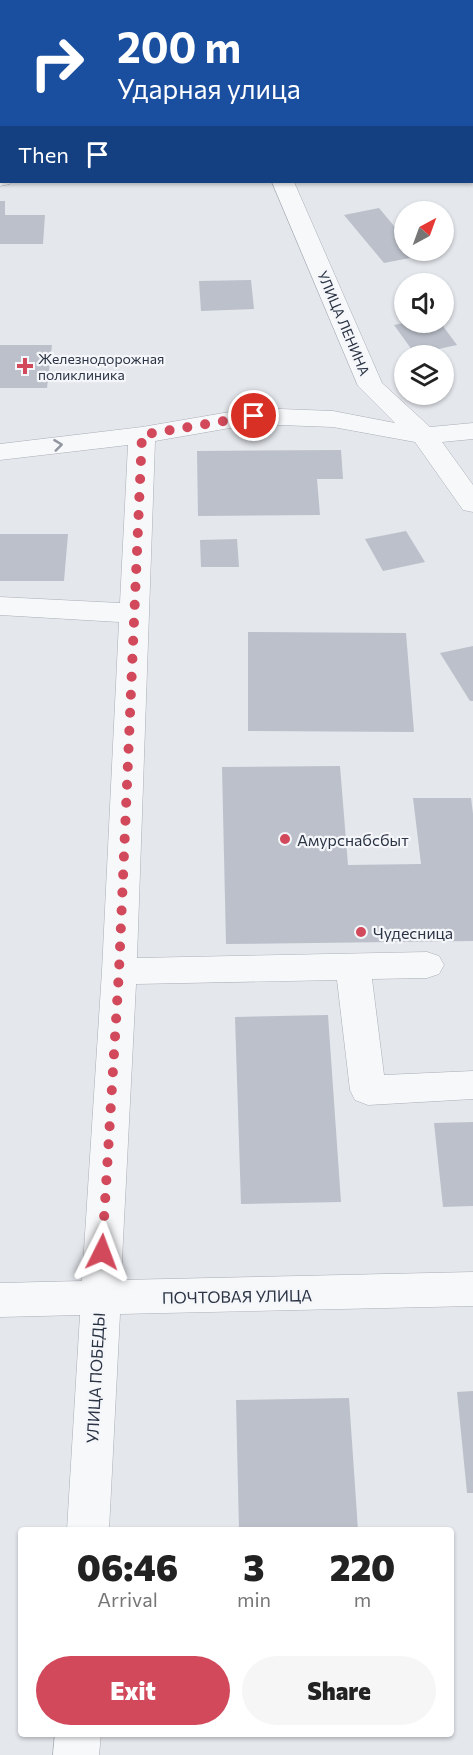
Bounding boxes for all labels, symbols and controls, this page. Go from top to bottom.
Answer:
text: 200 m [117,20,241,72]
icon: right [18,24,96,102]
text: Ударная улица [117,72,301,105]
icon: arrive [81,138,114,171]
text: Then [18,141,69,168]
north arrow [394,201,454,261]
map controls [394,201,454,405]
street label: УЛИЦА ЛЕНИНА [314,268,374,378]
button: sound [394,273,454,333]
button: layers [394,345,454,405]
place label: Железнодорожная поликлиника [38,350,164,383]
marker: Железнодорожная поликлиника [16,357,34,375]
pin [228,390,279,441]
icon: arrive [237,399,270,432]
one-way arrow [54,439,63,452]
place label: Амурснабсбыт [297,830,409,849]
marker: Амурснабсбыт [278,832,292,846]
place label: Чудесница [373,923,453,942]
marker: Чудесница [354,925,368,939]
position arrow [70,1220,134,1284]
street label: ПОЧТОВАЯ УЛИЦА [162,1285,312,1307]
street label: УЛИЦА ПОБЕДЫ [82,1312,108,1444]
text: 06:46 [77,1544,178,1588]
text: 3 [243,1544,265,1588]
text: 220 [330,1544,395,1588]
text: Arrival [97,1587,158,1611]
text: min [237,1587,271,1611]
text: m [354,1587,371,1611]
button: Exit [36,1656,230,1725]
button: Share [242,1656,436,1725]

